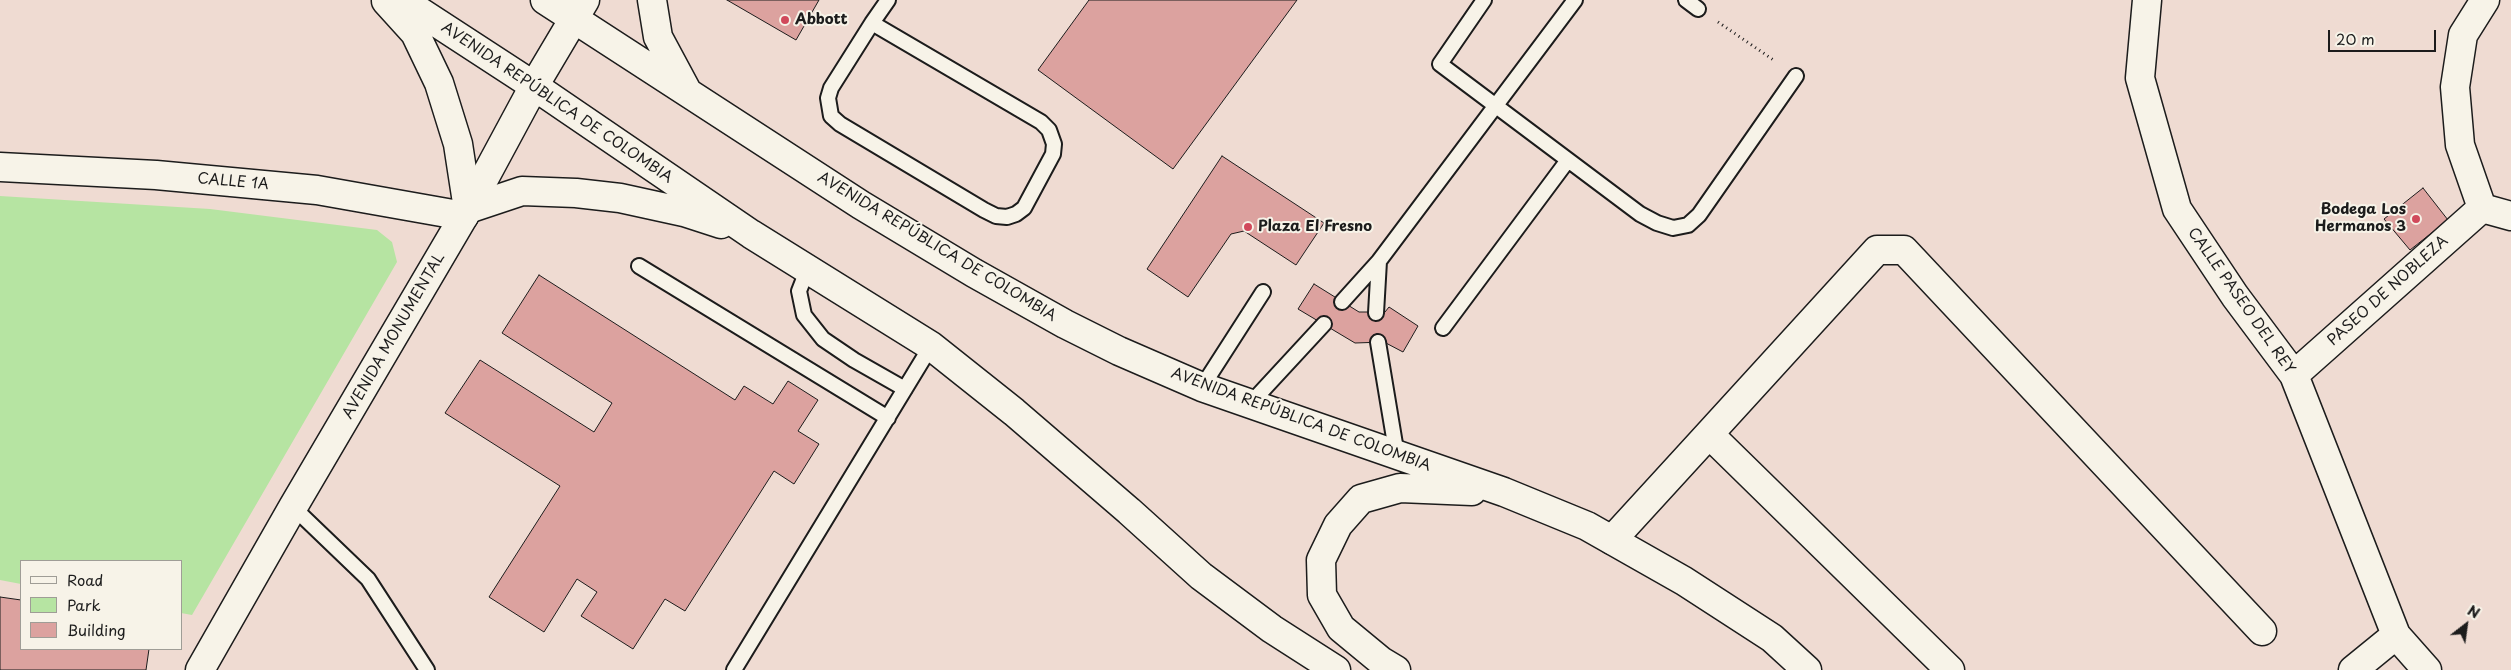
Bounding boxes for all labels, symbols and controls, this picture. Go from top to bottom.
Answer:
place label: Abbott [795,11,848,29]
marker: Abbott [779,14,791,26]
street label: AVENIDA REPÚBLICA DE COLOMBIA [438,19,676,187]
scale bar [2331,20,2438,52]
text: 20 m [2336,27,2375,50]
street label: AVENIDA REPÚBLICA DE COLOMBIA [814,168,1060,326]
street label: CALLE 1A [197,170,269,194]
place label: Bodega Los Hermanos 3 [2315,201,2406,236]
marker: Bodega Los Hermanos 3 [2410,213,2422,225]
place label: Plaza El Fresno [1258,218,1372,236]
marker: Plaza El Fresno [1242,221,1254,233]
street label: CALLE PASEO DEL REY [2184,224,2298,378]
street label: PASEO DE NOBLEZA [2324,232,2452,350]
street label: AVENIDA MONUMENTAL [339,250,449,422]
street label: AVENIDA REPÚBLICA DE COLOMBIA [1169,364,1433,476]
legend [20,560,182,650]
text: Road [67,568,103,591]
text: Park [67,593,101,616]
north arrow [2441,600,2491,650]
text: N [2464,600,2484,623]
text: Building [67,618,126,641]

